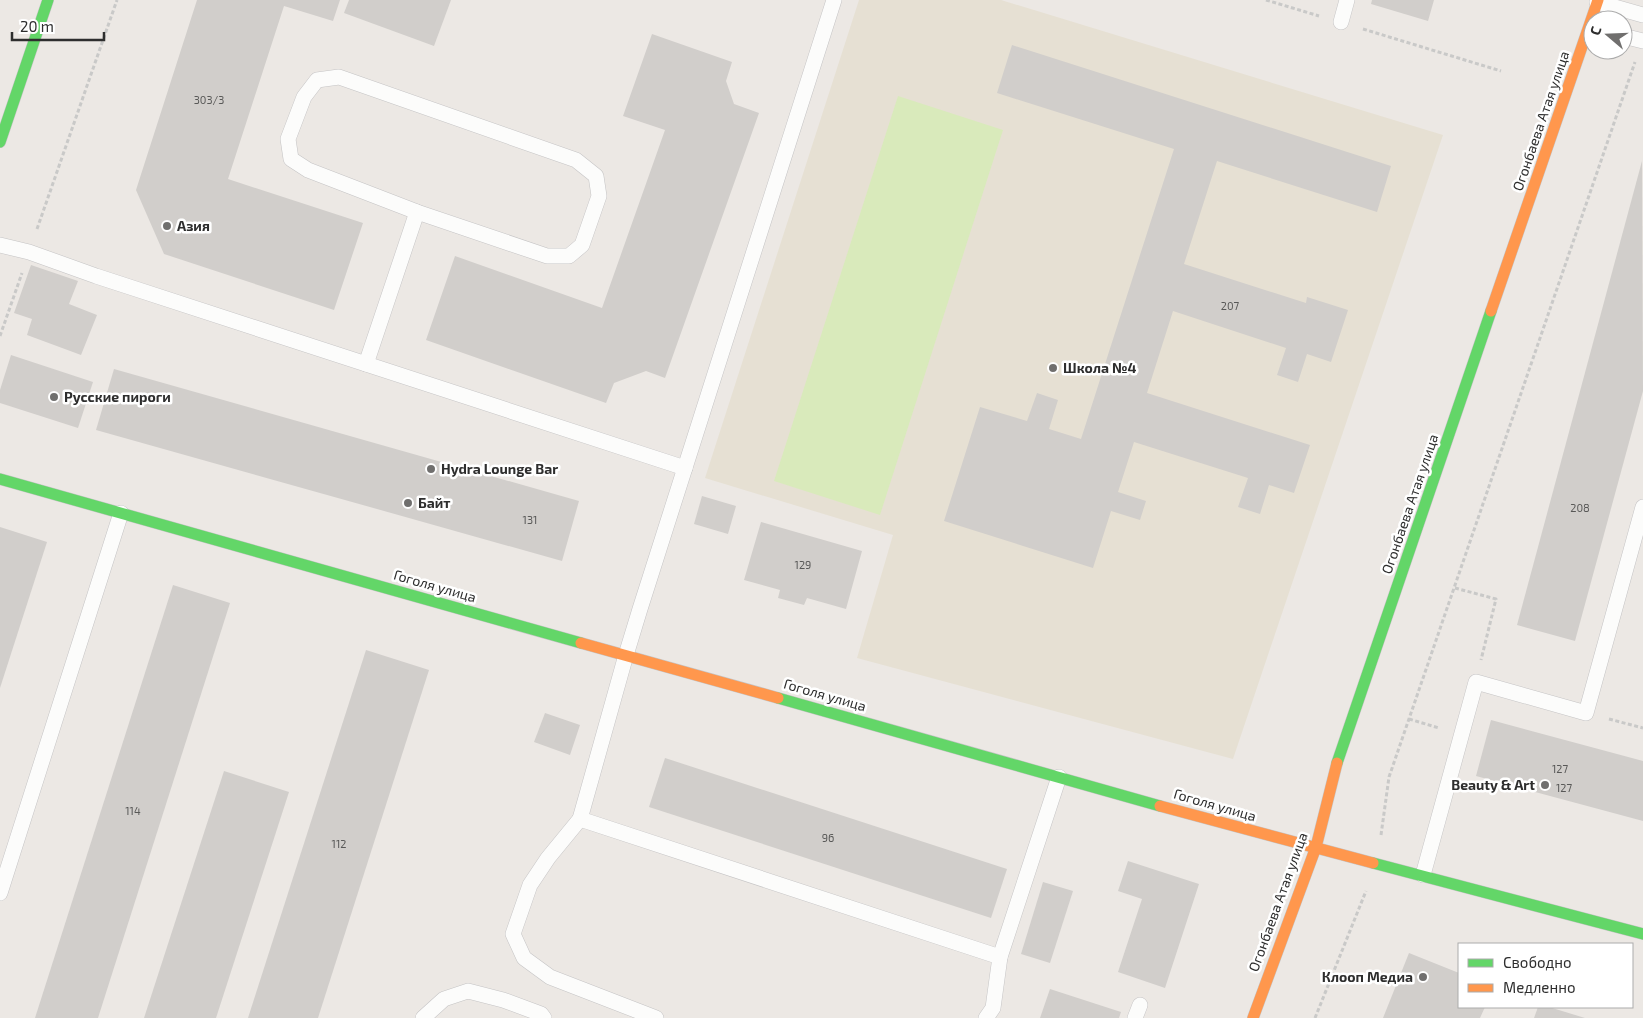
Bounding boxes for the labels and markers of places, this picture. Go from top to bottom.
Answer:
place label: Азия [177,217,210,234]
marker: Азия [161,220,173,232]
place label: Школа №4 [1063,359,1137,376]
marker: Школа №4 [1047,362,1059,374]
place label: Русские пироги [64,388,171,405]
marker: Русские пироги [48,391,60,403]
place label: Hydra Lounge Bar [441,460,558,477]
marker: Hydra Lounge Bar [425,463,437,475]
place label: Байт [418,494,451,511]
marker: Байт [402,497,414,509]
place label: Beauty & Art [1451,776,1535,793]
marker: Beauty & Art [1539,779,1551,791]
place label: Клооп Медиа [1322,968,1413,985]
marker: Клооп Медиа [1417,971,1429,983]

